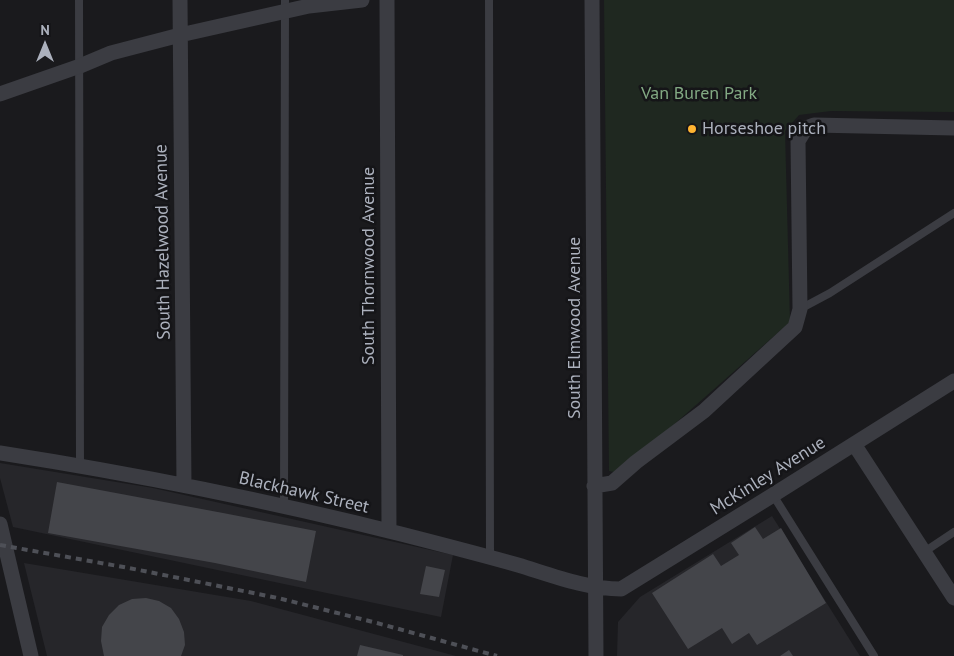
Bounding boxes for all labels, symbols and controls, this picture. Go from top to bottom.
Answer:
north arrow [20,20,70,70]
text: N [40,21,50,39]
park label: Van Buren Park [641,83,757,105]
place label: Horseshoe pitch [702,118,826,140]
marker: Horseshoe pitch [686,123,698,135]
street label: South Hazelwood Avenue [150,144,176,340]
street label: South Thornwood Avenue [358,167,380,365]
street label: South Elmwood Avenue [564,237,586,419]
street label: McKinley Avenue [707,432,829,520]
street label: Blackhawk Street [237,468,371,518]

